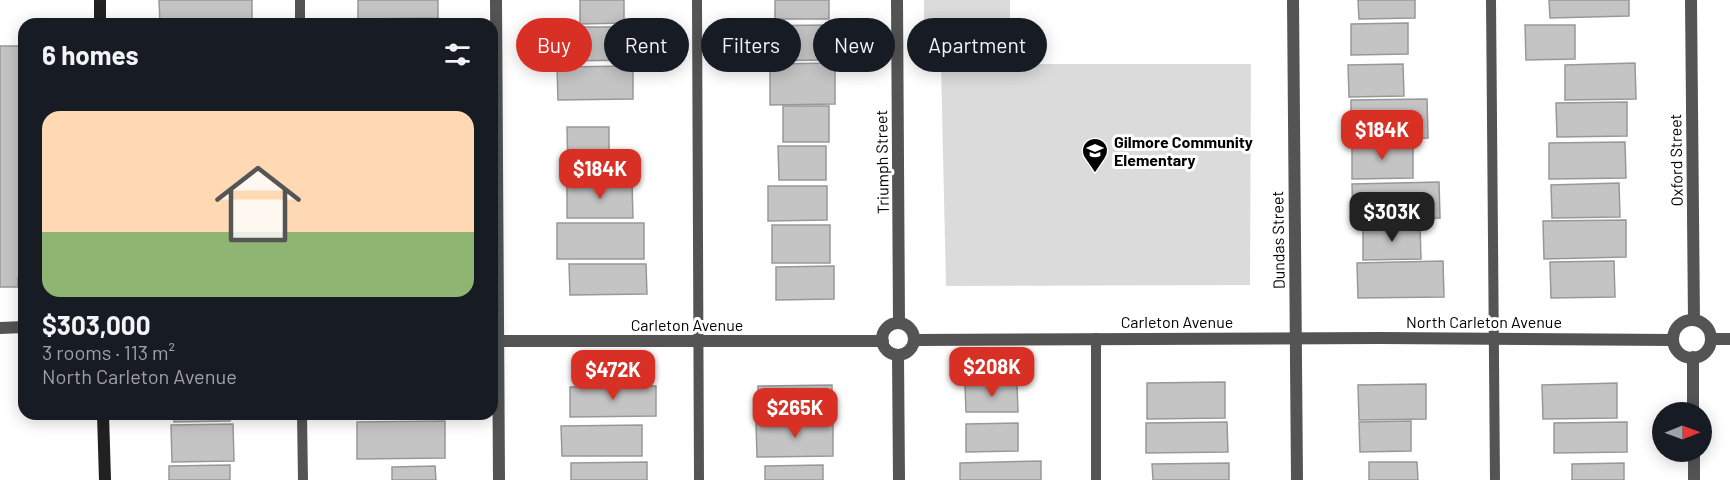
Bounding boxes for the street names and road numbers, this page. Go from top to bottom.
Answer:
street label: Triumph Street [871,110,892,214]
street label: Oxford Street [1665,114,1686,206]
street label: Dundas Street [1267,191,1288,289]
street label: Carleton Avenue [1121,312,1233,331]
street label: North Carleton Avenue [1406,312,1562,331]
street label: Carleton Avenue [631,315,743,334]

